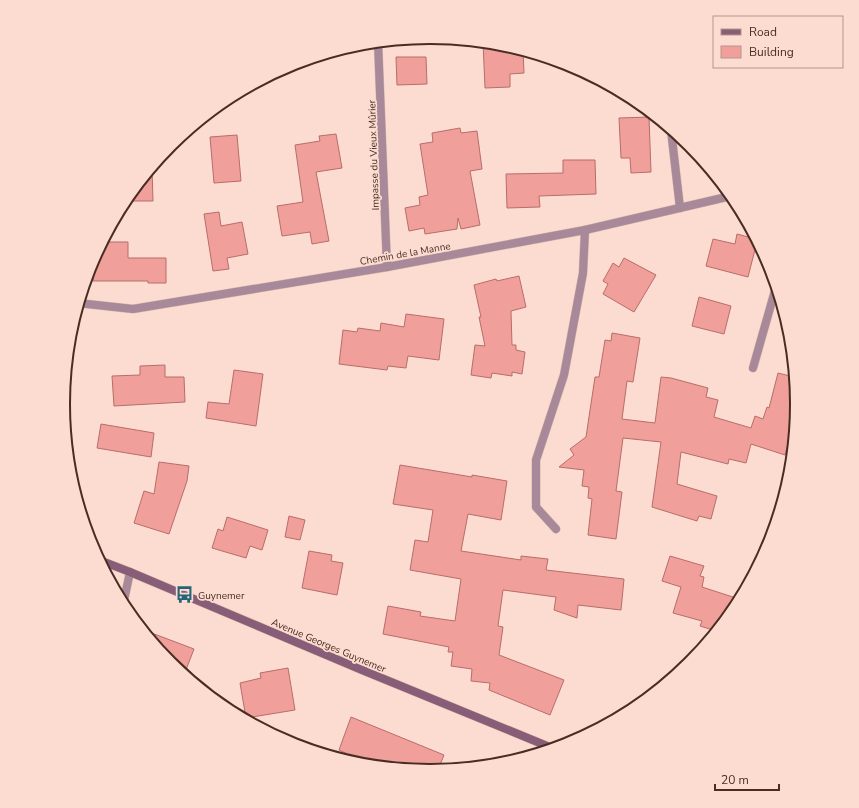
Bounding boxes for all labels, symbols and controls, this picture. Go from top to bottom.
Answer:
legend [713,16,843,68]
text: Road [749,24,777,40]
text: Building [749,44,794,60]
street label: Impasse du Vieux Mûrier [365,99,383,211]
street label: Chemin de la Manne [359,239,452,269]
bus stop icon: Guynemer [175,585,195,605]
place label: Guynemer [198,589,245,603]
street label: Avenue Georges Guynemer [269,615,388,677]
scale bar [715,766,779,792]
text: 20 m [721,772,749,788]

